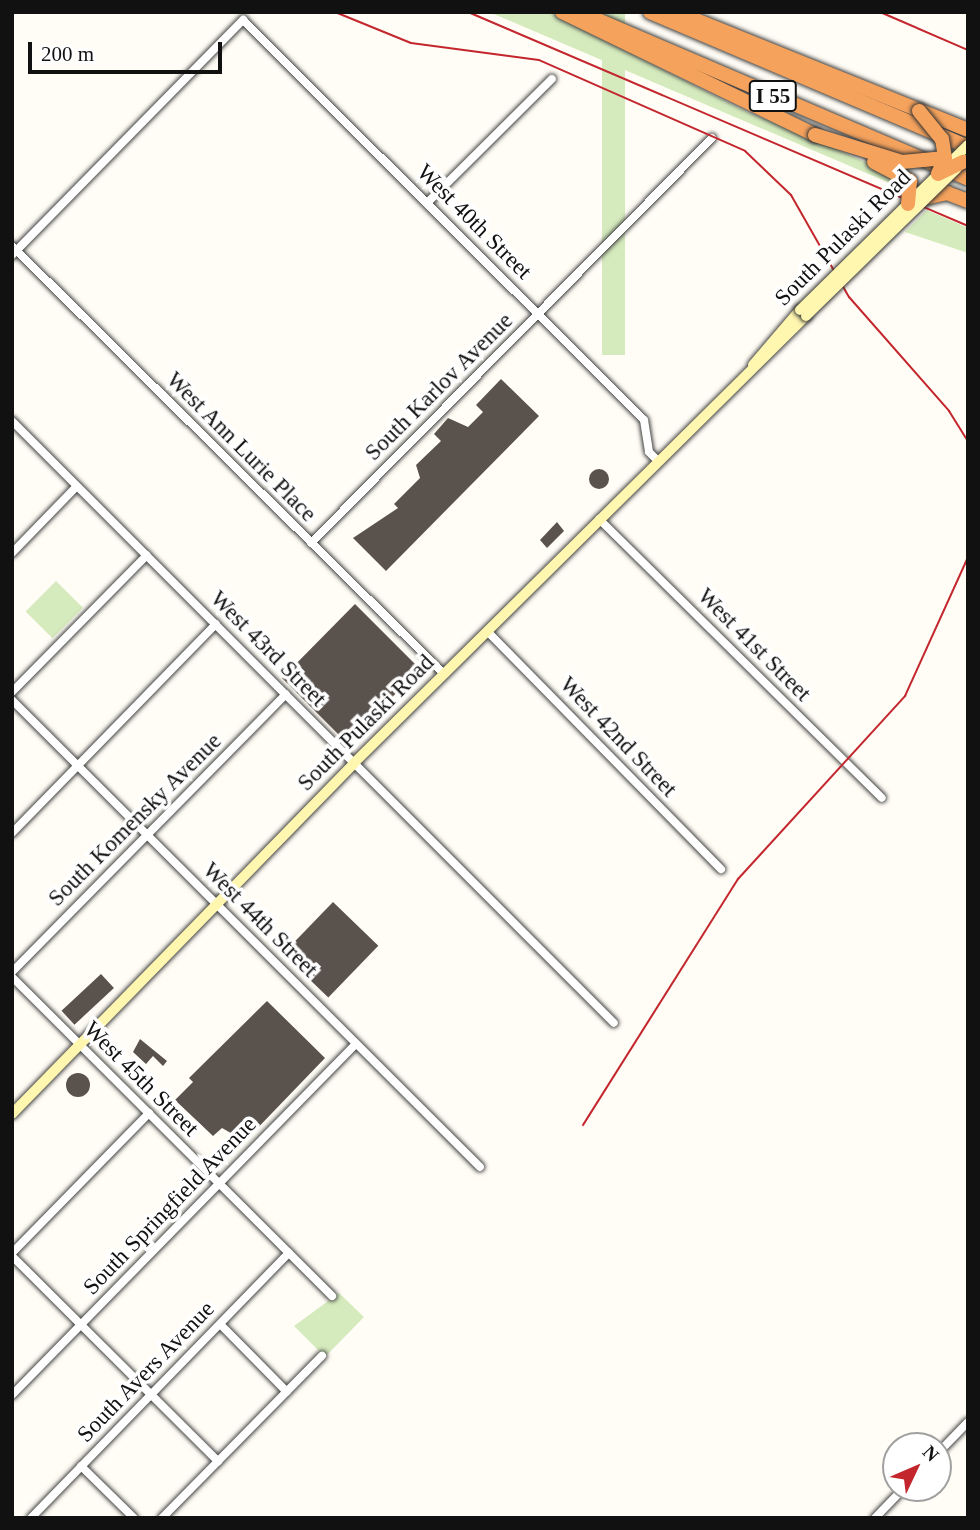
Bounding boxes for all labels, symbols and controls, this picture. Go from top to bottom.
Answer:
scale bar [32,28,226,72]
text: 200 m [41,42,94,66]
road number: I 55 [748,78,798,114]
street label: West 40th Street [411,159,537,285]
street label: South Pulaski Road [769,164,917,312]
street label: South Karlov Avenue [359,307,519,467]
street label: West Ann Lurie Place [160,366,322,528]
street label: West 41st Street [692,583,816,707]
street label: West 43rd Street [204,585,332,713]
street label: South Pulaski Road [292,649,440,797]
street label: West 42nd Street [554,671,682,803]
street label: South Komensky Avenue [42,727,228,913]
street label: West 44th Street [197,857,323,983]
street label: West 45th Street [78,1016,204,1142]
street label: South Springfield Avenue [77,1111,263,1301]
street label: South Avers Avenue [71,1295,221,1449]
north arrow [882,1432,952,1502]
text: N [919,1441,943,1466]

